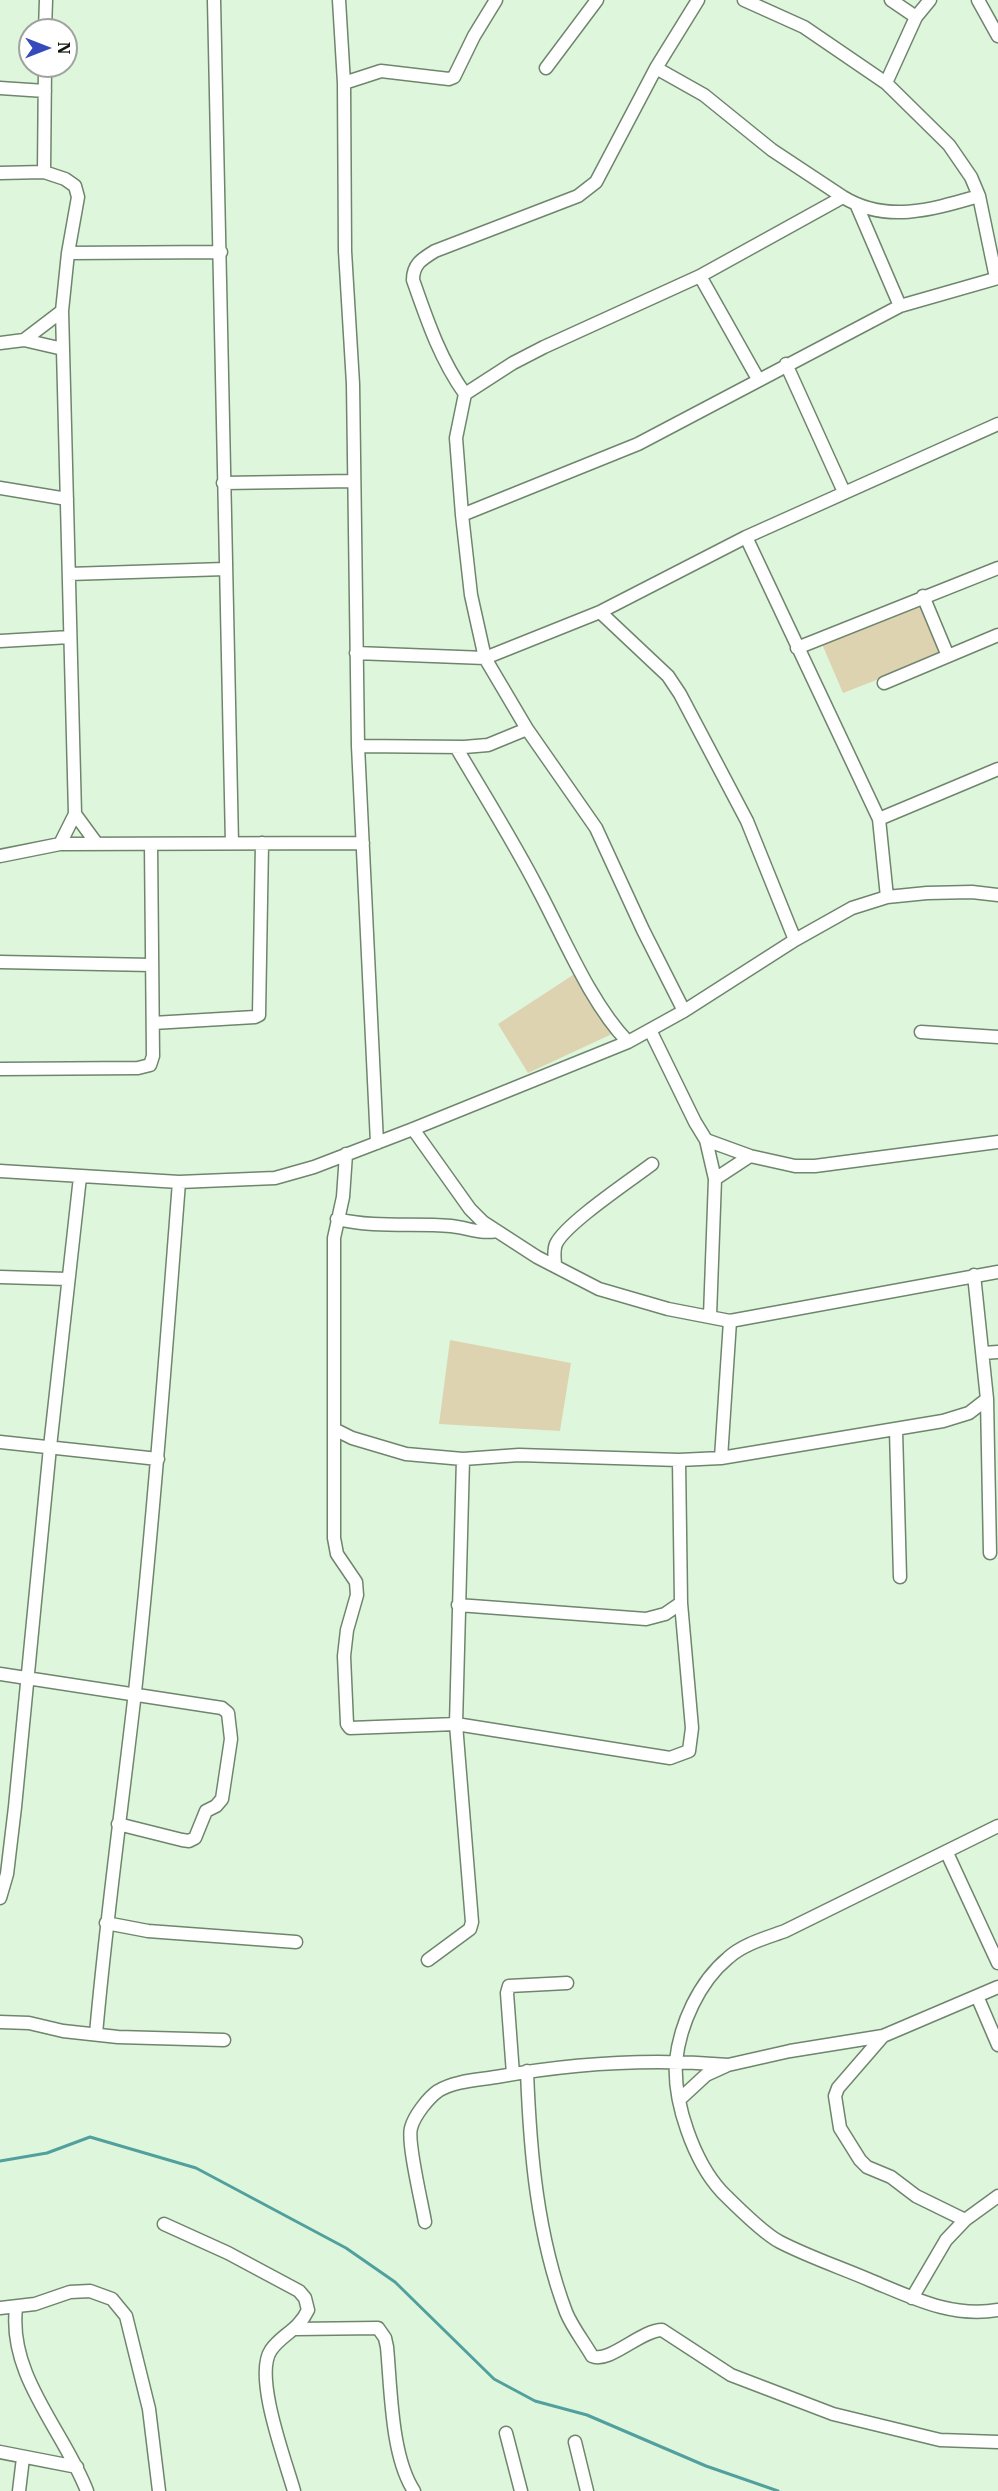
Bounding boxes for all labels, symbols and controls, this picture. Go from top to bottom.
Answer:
north arrow [18,18,78,78]
text: N [54,42,74,54]

